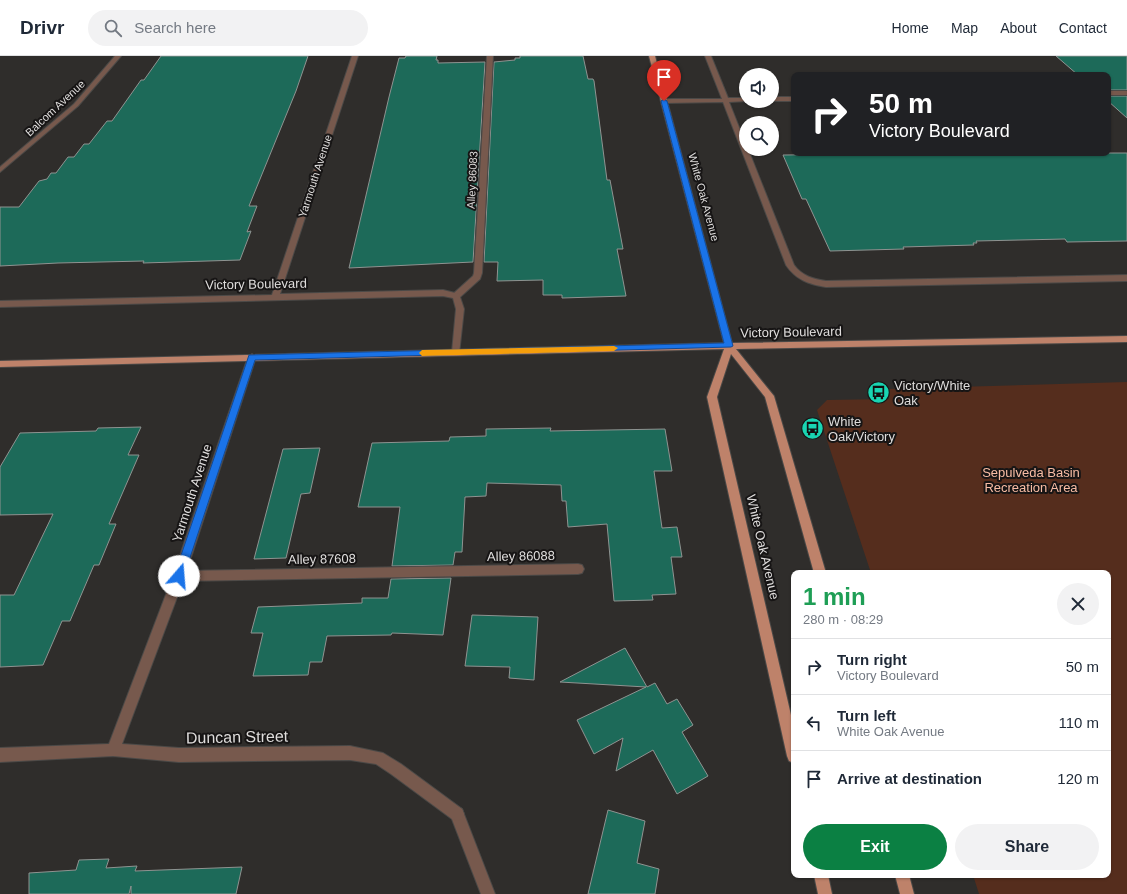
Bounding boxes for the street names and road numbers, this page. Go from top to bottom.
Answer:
street label: Balcom Avenue [23,78,87,138]
street label: Yarmouth Avenue [296,133,334,219]
street label: Alley 86083 [465,151,479,209]
street label: White Oak Avenue [686,152,722,242]
street label: Victory Boulevard [205,276,307,292]
street label: Victory Boulevard [740,324,842,340]
street label: Yarmouth Avenue [169,442,215,544]
street label: White Oak Avenue [744,493,782,601]
street label: Alley 86088 [487,548,555,564]
street label: Alley 87608 [288,551,356,567]
street label: Duncan Street [186,728,289,746]

